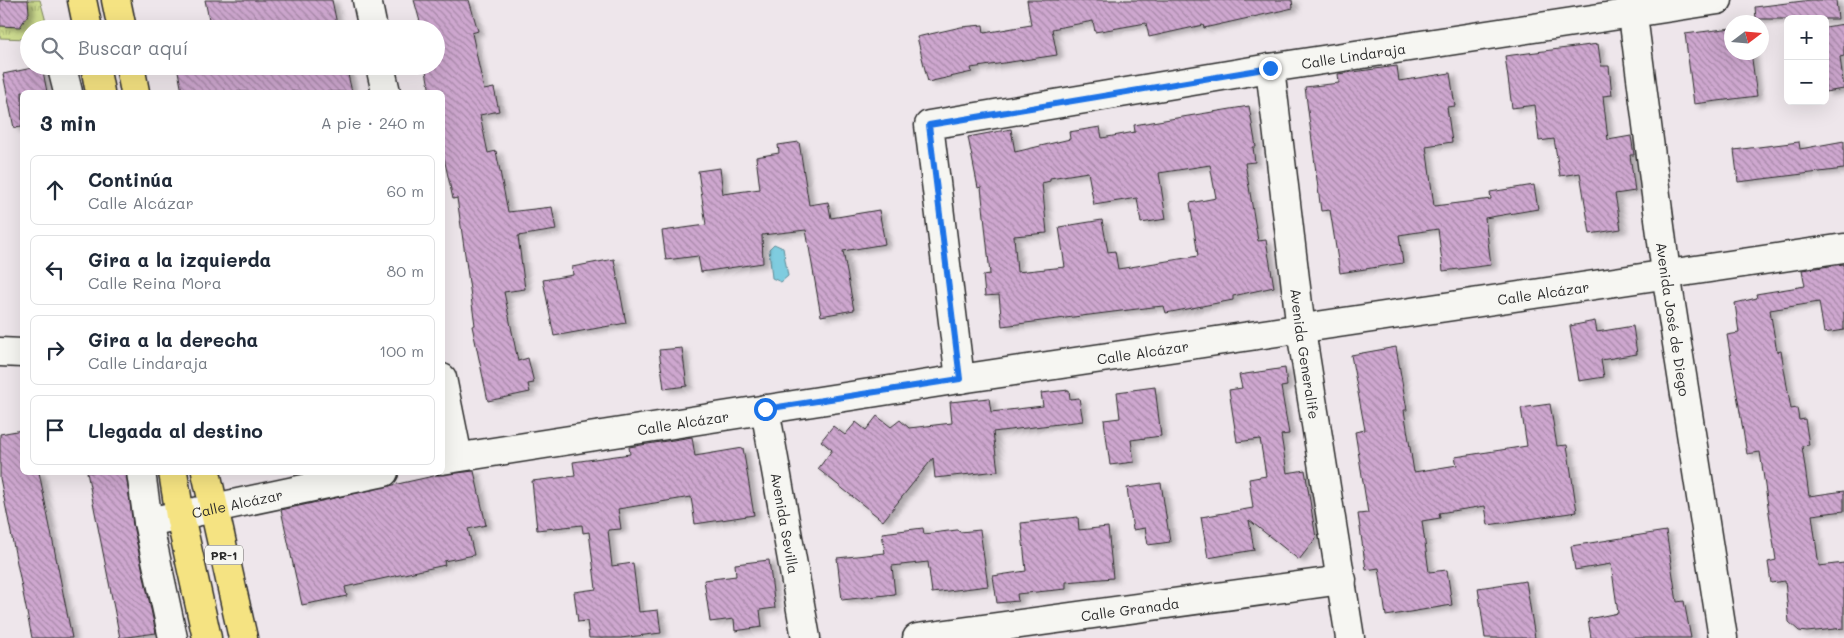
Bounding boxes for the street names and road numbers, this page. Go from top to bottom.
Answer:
street label: Calle Lindaraja [1300,38,1407,73]
street label: Avenida José de Diego [1653,241,1695,398]
street label: Calle Alcázar [1496,276,1591,309]
street label: Avenida Generalife [1287,287,1325,420]
street label: Calle Alcázar [1095,336,1190,368]
street label: Calle Alcázar [636,406,730,439]
street label: Avenida Sevilla [767,471,804,575]
street label: Calle Alcázar [190,484,284,522]
road number: PR-1 [205,546,243,564]
street label: Calle Granada [1080,593,1180,625]

